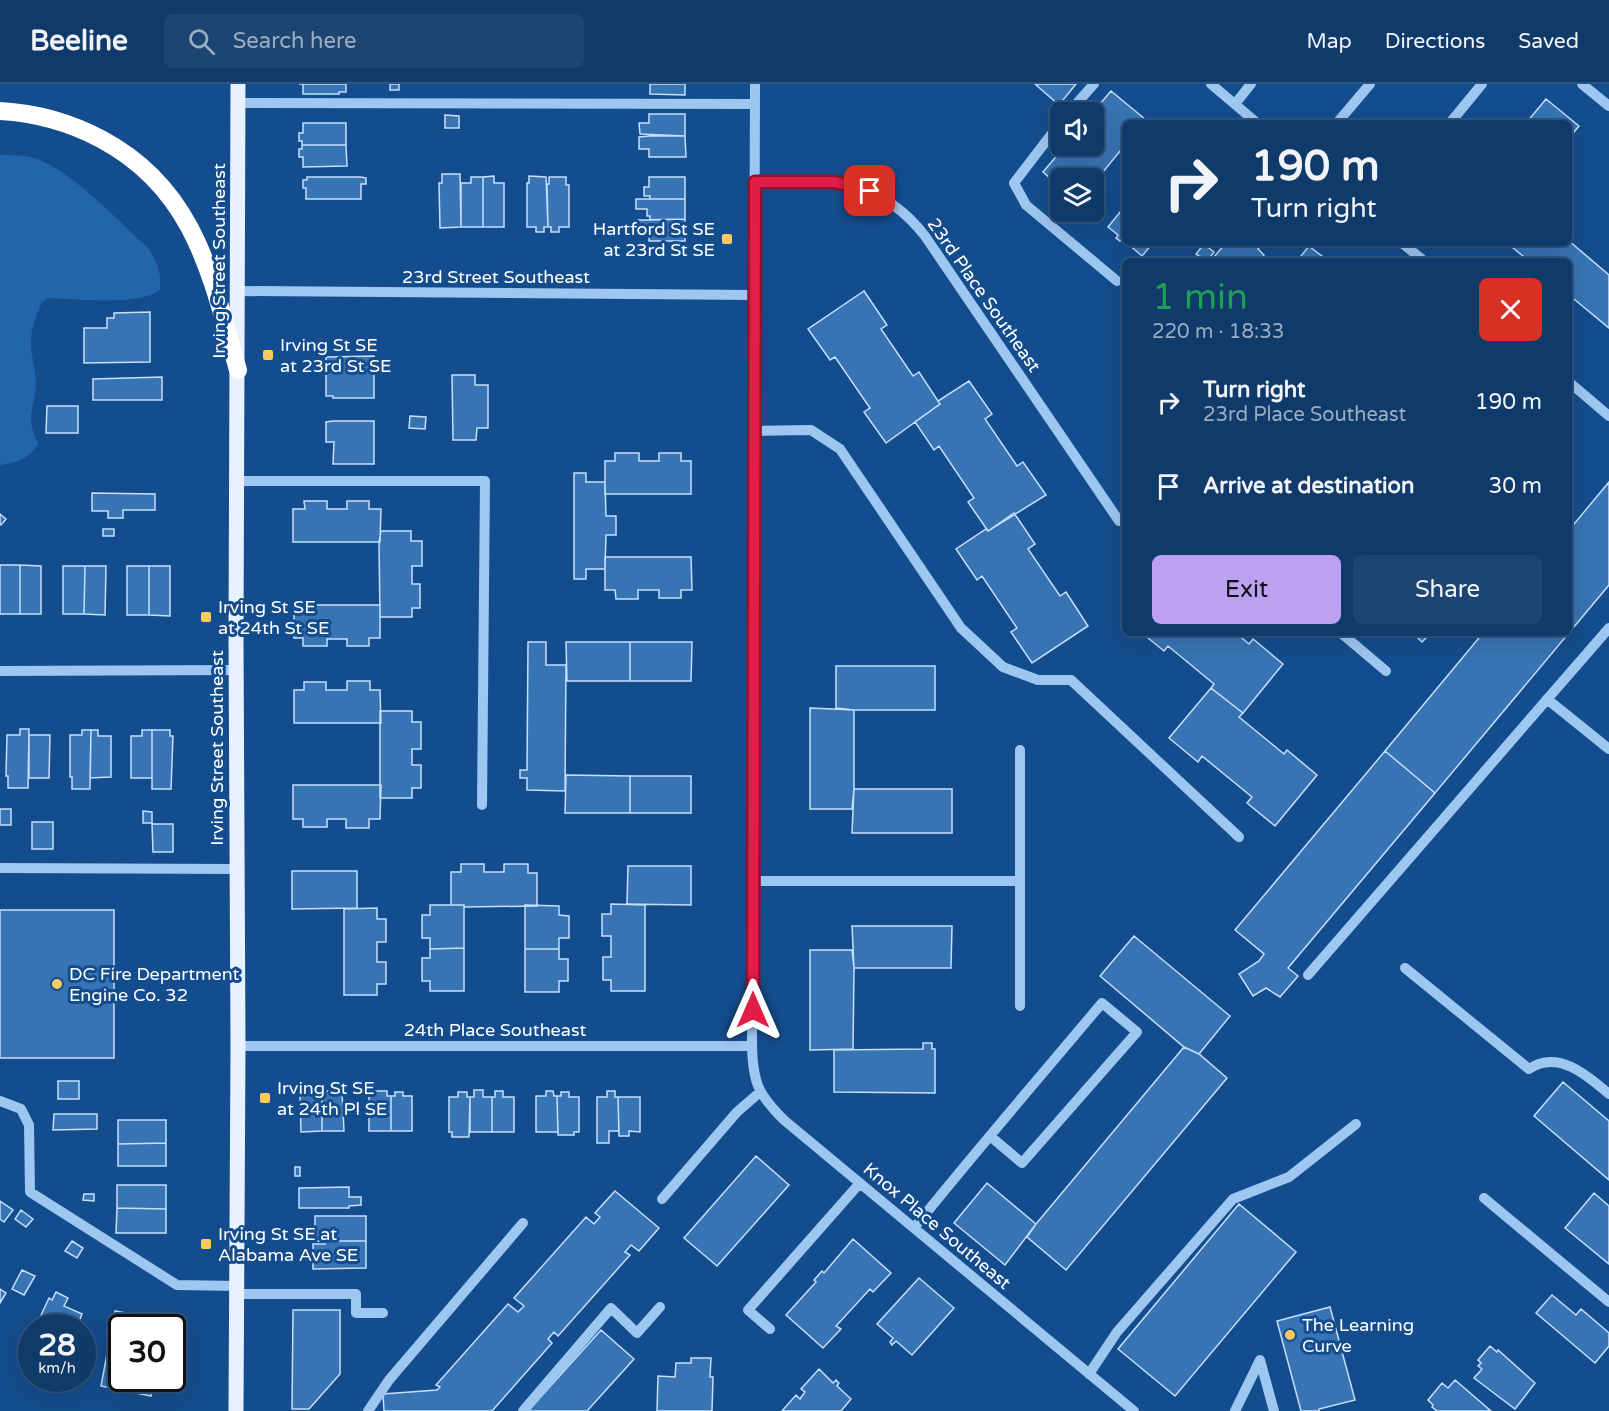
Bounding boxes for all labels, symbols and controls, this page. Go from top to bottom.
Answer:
search box [164,14,584,68]
text: Beeline [30,24,128,58]
icon: search [185,25,218,58]
text: Search here [233,28,357,54]
text: Map [1306,29,1352,54]
text: Directions [1385,29,1485,54]
text: Saved [1518,29,1579,54]
map controls [1050,102,1104,222]
button: sound [1050,102,1104,156]
text: 190 m [1251,141,1380,192]
icon: right [1152,144,1230,222]
street label: Irving Street Southeast [208,163,230,359]
pin [844,165,895,216]
button: layers [1050,168,1104,222]
icon: arrive [853,174,886,207]
text: Turn right [1251,192,1377,225]
street label: 23rd Place Southeast [923,214,1046,376]
place label: Hartford St SE at 23rd St SE [593,218,715,261]
marker: Hartford St SE at 23rd St SE [720,232,734,246]
street label: 23rd Street Southeast [402,266,590,288]
text: 1 min [1152,276,1248,319]
button: close [1479,278,1542,341]
text: 220 m · 18:33 [1152,320,1284,344]
place label: Irving St SE at 23rd St SE [280,334,392,377]
marker: Irving St SE at 23rd St SE [261,348,275,362]
text: Turn right [1203,377,1305,403]
icon: right [1152,386,1185,419]
text: 190 m [1475,389,1542,415]
text: 23rd Place Southeast [1203,403,1406,427]
icon: arrive [1152,470,1185,503]
text: Arrive at destination [1203,473,1414,499]
text: 30 m [1488,473,1542,499]
button: Exit [1152,555,1341,624]
button: Share [1353,555,1542,624]
place label: Irving St SE at 24th St SE [218,596,329,639]
marker: Irving St SE at 24th St SE [199,610,213,624]
street label: Irving Street Southeast [206,650,228,846]
place label: DC Fire Department Engine Co. 32 [69,963,239,1006]
marker: DC Fire Department Engine Co. 32 [50,977,64,991]
position arrow [721,978,785,1042]
street label: 24th Place Southeast [404,1019,586,1041]
place label: Irving St SE at 24th Pl SE [277,1077,387,1120]
marker: Irving St SE at 24th Pl SE [258,1091,272,1105]
street label: Knox Place Southeast [859,1158,1015,1294]
place label: Irving St SE at Alabama Ave SE [218,1223,358,1266]
marker: Irving St SE at Alabama Ave SE [199,1237,213,1251]
speed limit sign: 30 [108,1314,186,1392]
place label: The Learning Curve [1302,1314,1414,1357]
text: 28 [38,1327,76,1364]
marker: The Learning Curve [1283,1328,1297,1342]
text: km/h [38,1359,76,1377]

